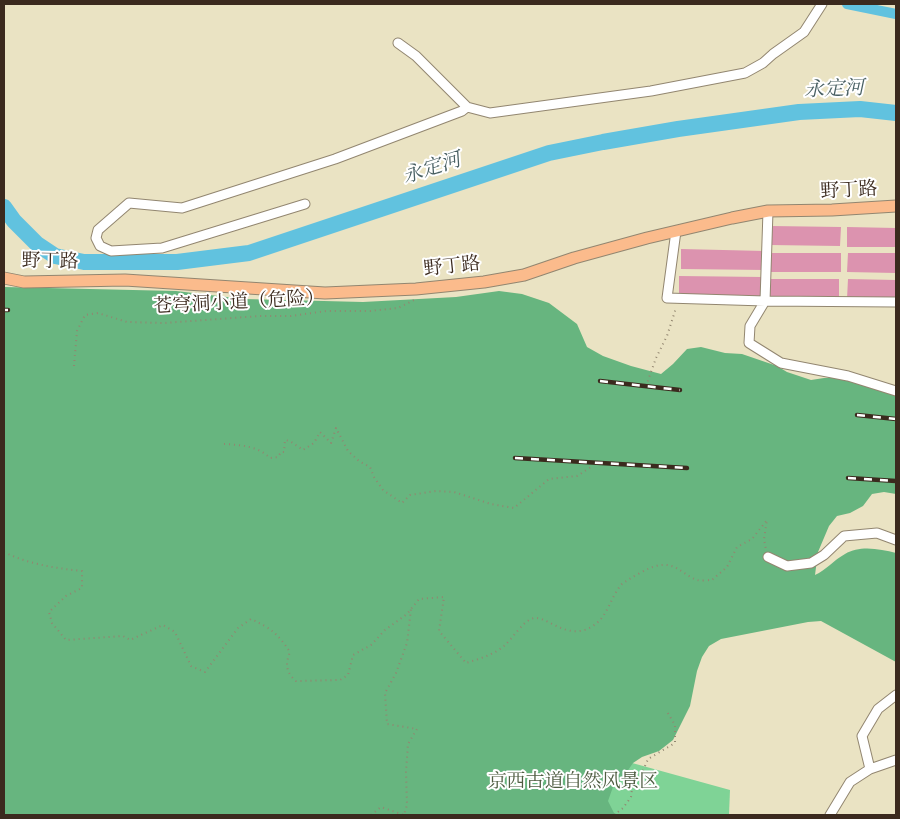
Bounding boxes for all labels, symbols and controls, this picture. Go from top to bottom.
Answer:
water label: 永定河 [804,77,864,103]
water label: 永定河 [400,148,464,190]
street label: 野丁路 [820,178,878,204]
street label: 野丁路 [21,250,79,274]
street label: 野丁路 [422,253,482,281]
street label: 苍穹洞小道（危险） [153,287,325,319]
park label: 京西古道自然风景区 [488,771,658,793]

